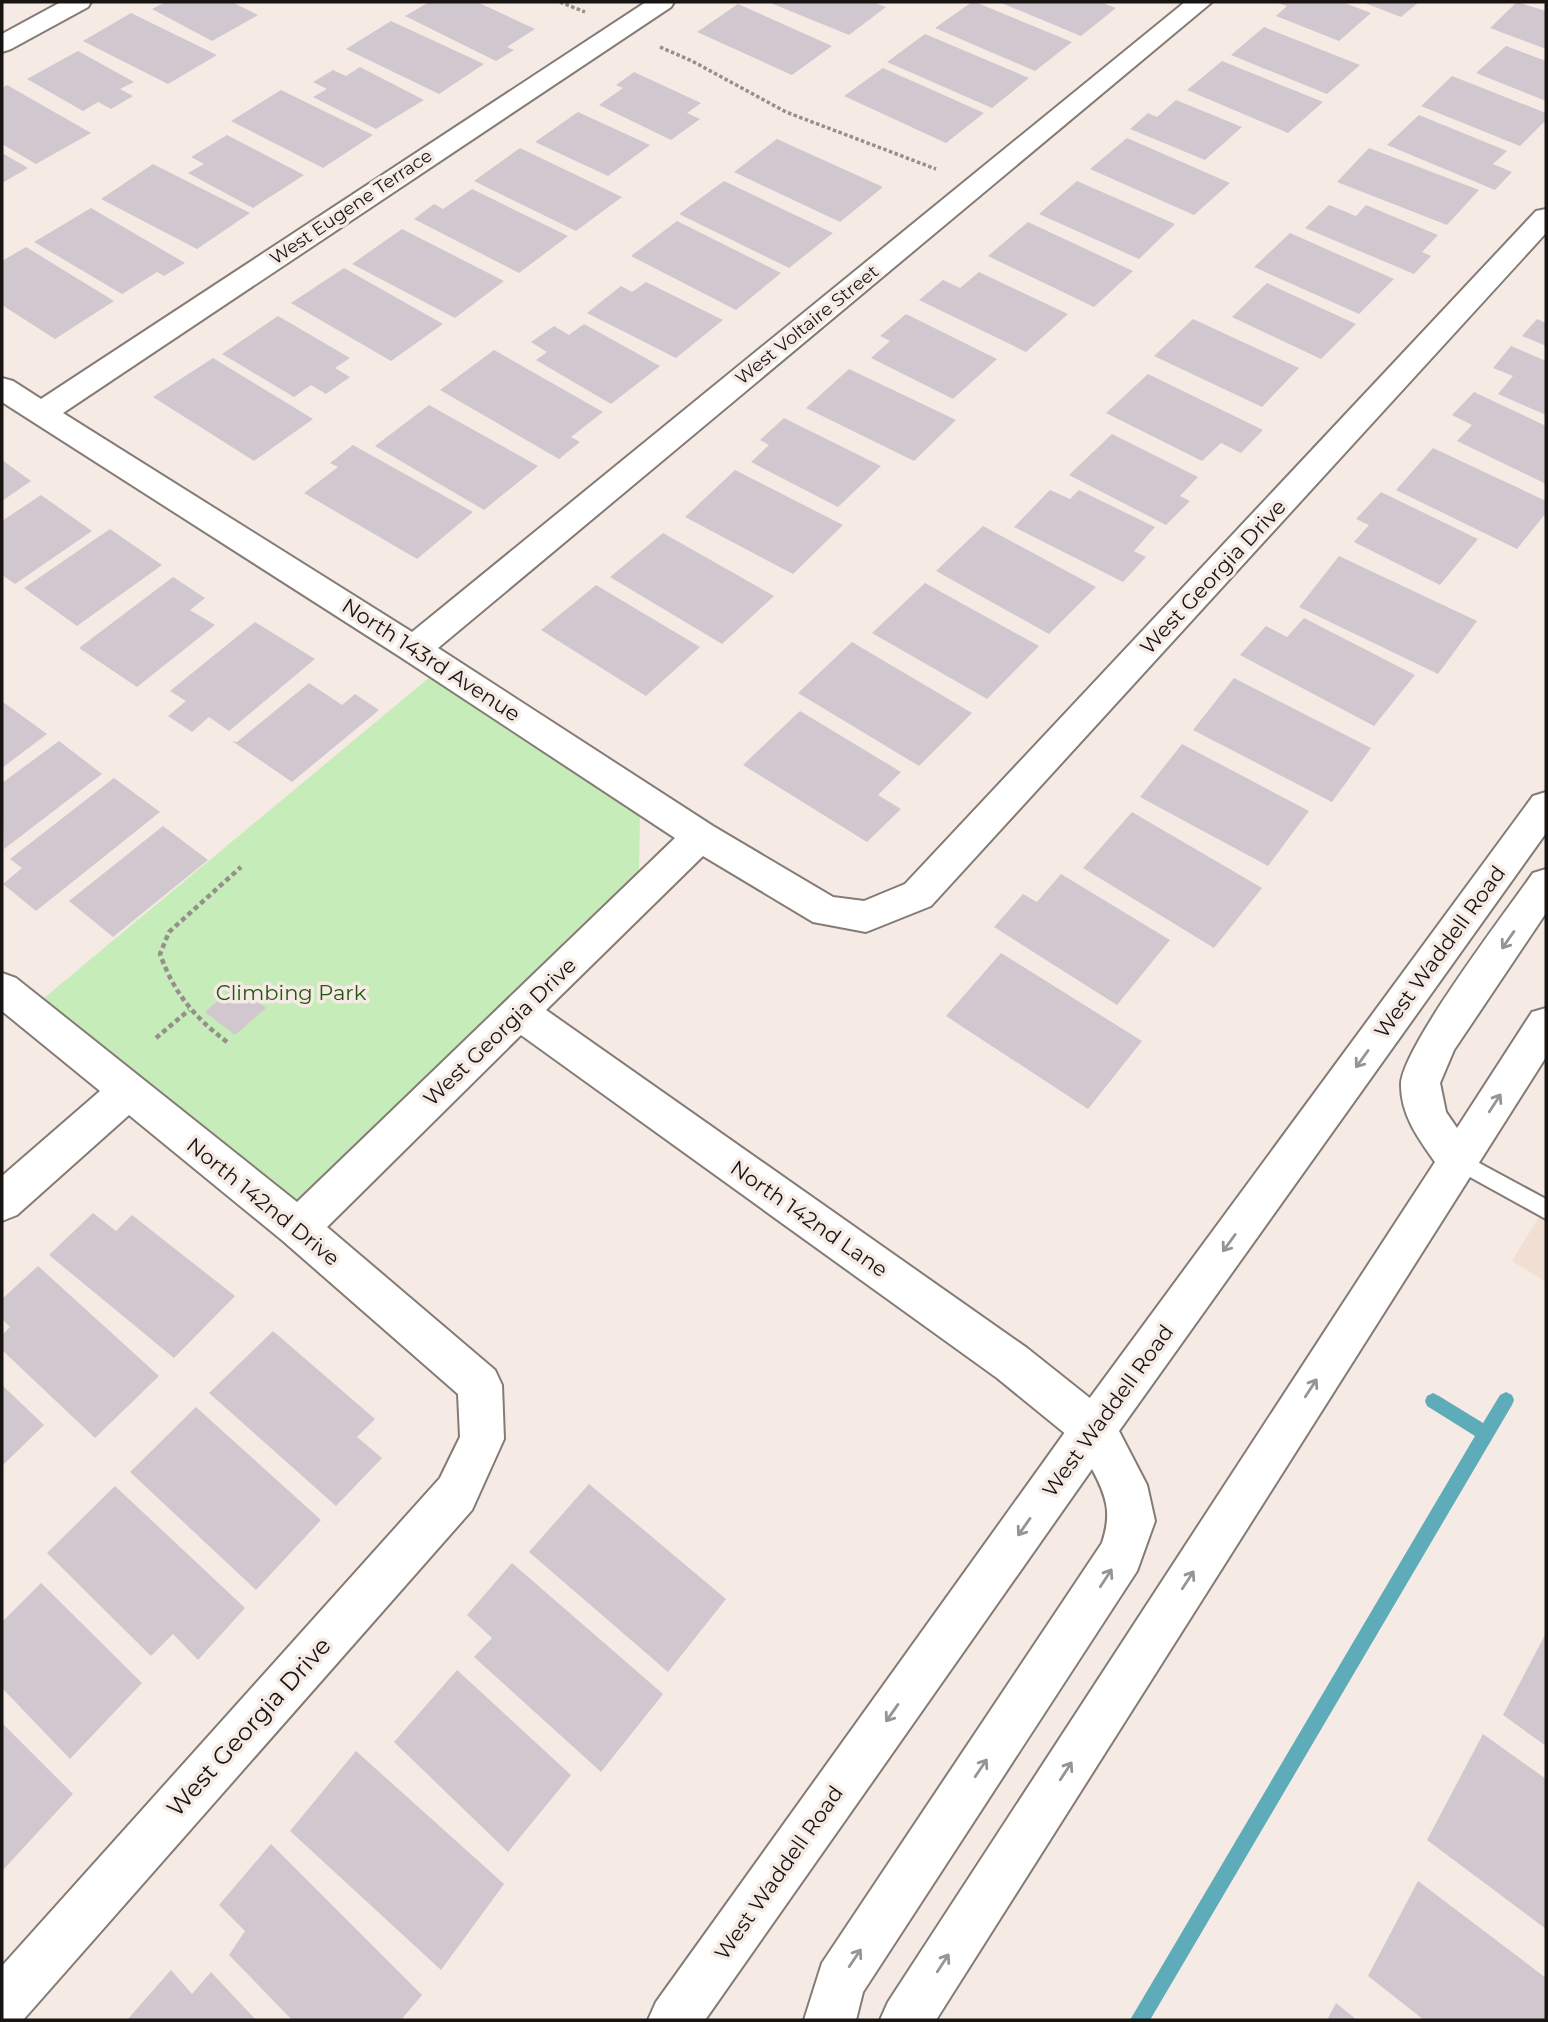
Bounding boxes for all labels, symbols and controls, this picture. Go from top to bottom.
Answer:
street label: West Eugene Terrace [266,144,436,269]
street label: West Voltaire Street [731,261,883,389]
street label: West Georgia Drive [1135,494,1291,659]
street label: North 143rd Avenue [338,593,525,727]
street label: West Waddell Road [1369,861,1510,1043]
one-way arrow [1500,930,1515,949]
street label: West Georgia Drive [418,952,581,1111]
park label: Climbing Park [216,980,367,1005]
one-way arrow [1355,1049,1370,1068]
one-way arrow [1488,1093,1502,1113]
street label: North 142nd Drive [182,1132,345,1271]
street label: North 142nd Lane [726,1155,893,1282]
one-way arrow [1222,1234,1237,1253]
street label: West Waddell Road [1037,1320,1178,1502]
one-way arrow [1304,1379,1318,1398]
one-way arrow [1017,1517,1031,1536]
one-way arrow [1100,1569,1114,1589]
one-way arrow [1182,1570,1196,1590]
street label: West Georgia Drive [160,1631,337,1822]
one-way arrow [885,1703,900,1722]
one-way arrow [974,1759,988,1778]
one-way arrow [1059,1762,1073,1782]
street label: West Waddell Road [709,1781,848,1964]
one-way arrow [848,1949,862,1968]
one-way arrow [936,1953,950,1973]

